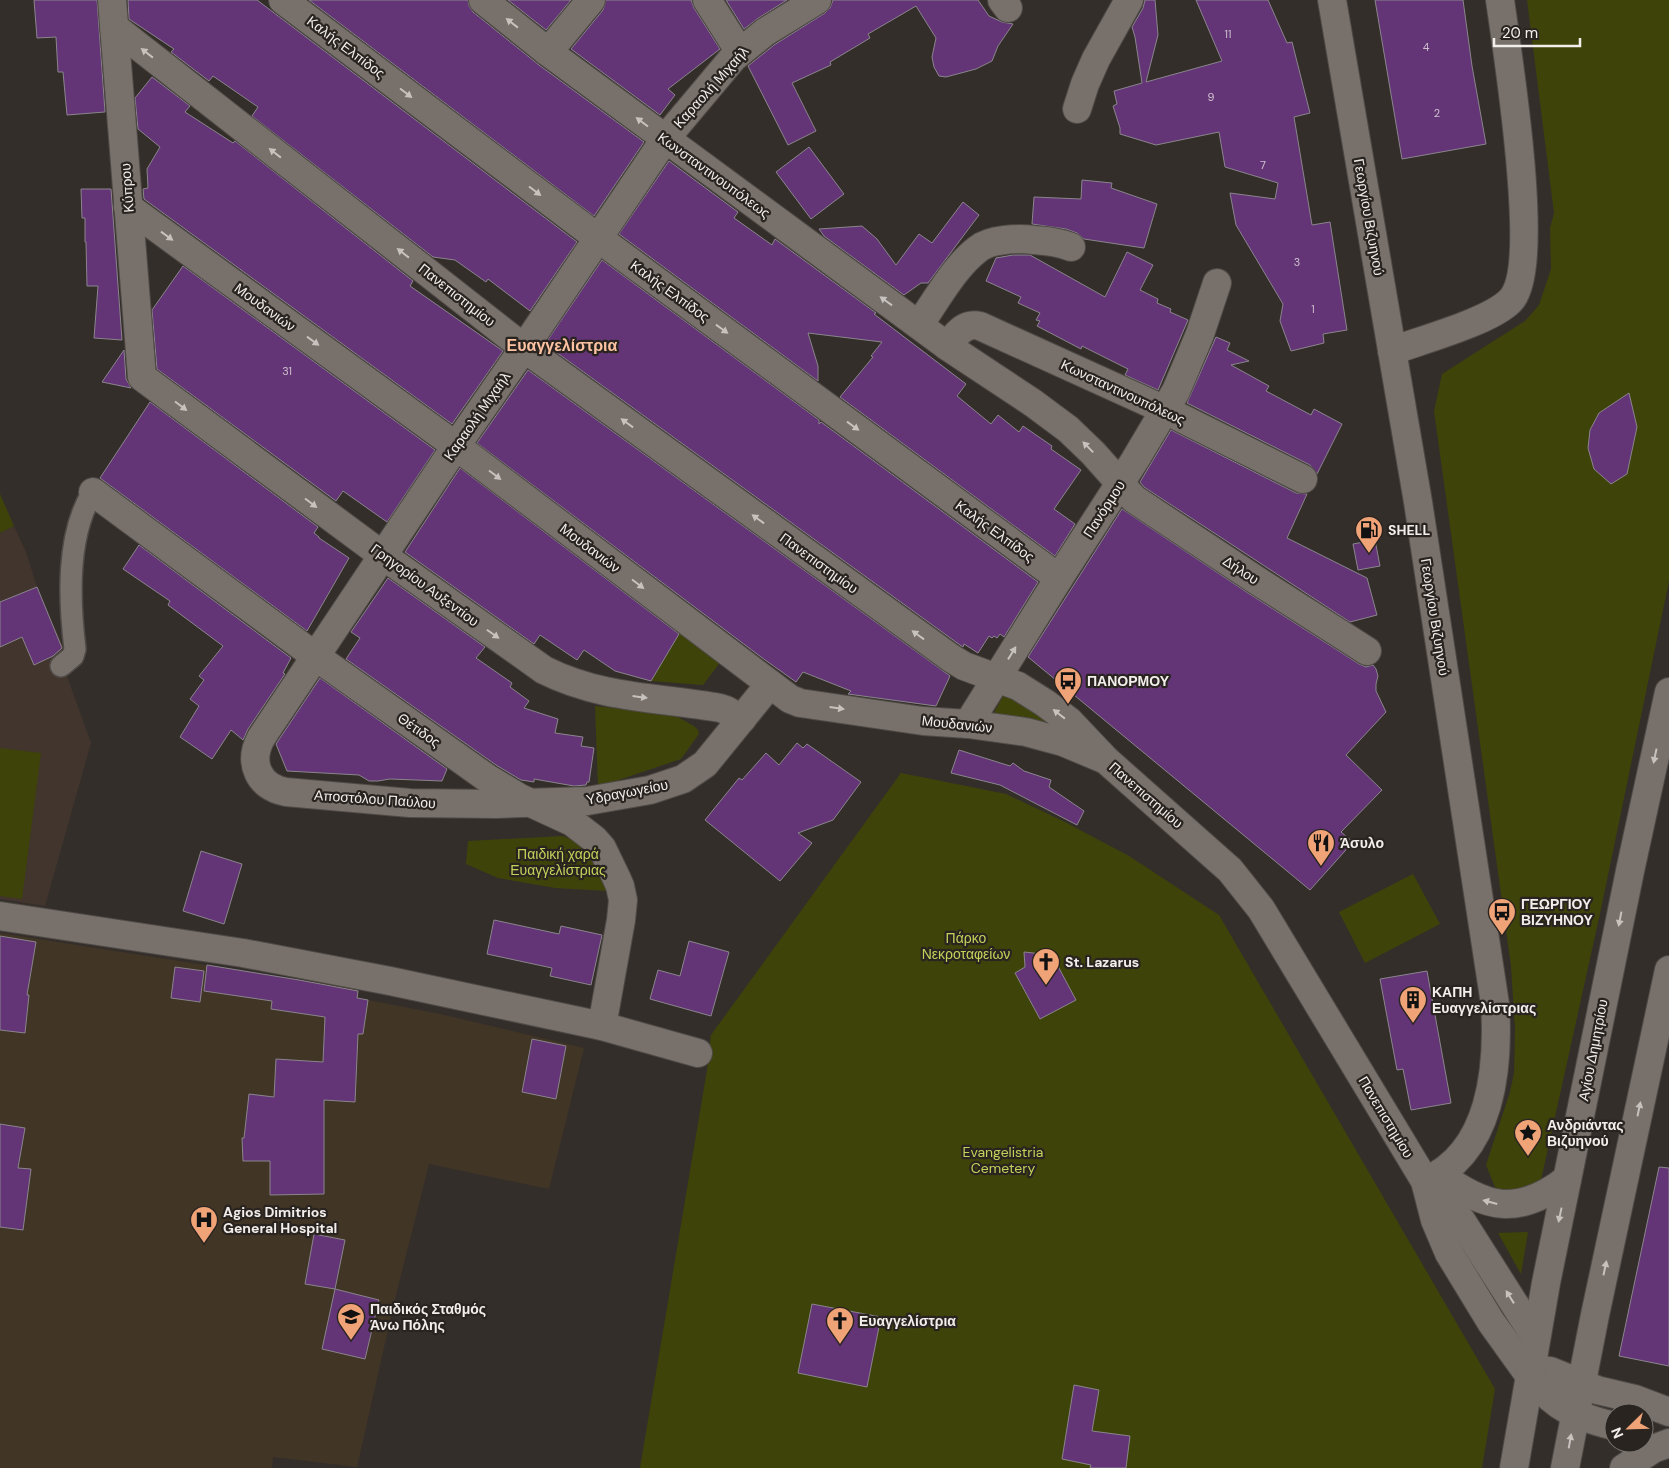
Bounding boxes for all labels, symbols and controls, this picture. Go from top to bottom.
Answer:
street label: Καλής Ελπίδος [303,12,389,82]
scale bar [1494,15,1580,47]
one-way arrow [506,18,519,29]
text: 20 m [1502,23,1538,43]
house number: 11 [1225,27,1231,41]
house number: 4 [1423,40,1430,54]
street label: Καραολή Μιχαήλ [670,42,752,132]
one-way arrow [141,47,154,58]
one-way arrow [399,87,412,98]
house number: 9 [1208,90,1215,104]
house number: 2 [1434,106,1440,120]
one-way arrow [636,116,649,127]
street label: Κωνσταντινουπόλεως [654,128,774,222]
one-way arrow [268,148,282,158]
street label: Γεωργίου Βιζυηνού [1350,157,1388,277]
house number: 7 [1260,158,1266,172]
street label: Κύπρου [116,163,138,213]
one-way arrow [528,185,541,196]
one-way arrow [160,230,173,241]
one-way arrow [397,248,410,259]
house number: 3 [1294,255,1300,269]
street label: Καλής Ελπίδος [627,256,713,326]
street label: Πανεπιστημίου [415,260,499,330]
street label: Μουδανιών [231,279,299,335]
one-way arrow [879,296,893,306]
house number: 1 [1311,302,1315,316]
one-way arrow [715,324,728,335]
district label: Ευαγγελίστρια [507,335,618,356]
one-way arrow [306,336,319,347]
street label: Κωνσταντινουπόλεως [1058,355,1188,429]
house number: 31 [282,364,292,378]
street label: Καραολή Μιχαήλ [440,368,514,464]
one-way arrow [174,401,188,411]
one-way arrow [620,418,634,428]
one-way arrow [846,421,860,431]
one-way arrow [1082,442,1094,454]
one-way arrow [488,470,501,481]
street label: Πανόρμου [1079,477,1129,541]
street label: Καλής Ελπίδος [952,496,1038,566]
one-way arrow [304,497,317,508]
one-way arrow [751,514,765,524]
fuel station icon: SHELL [1354,515,1384,554]
street label: Μουδανιών [556,519,624,577]
place label: SHELL [1388,521,1430,539]
street label: Πανεπιστημίου [776,529,862,597]
street label: Γρηγορίου Αυξεντίου [367,540,483,630]
street label: Δήλου [1220,552,1262,588]
street label: Γεωργίου Βιζυηνού [1417,557,1453,677]
one-way arrow [631,579,645,589]
one-way arrow [486,629,500,639]
one-way arrow [911,630,925,640]
one-way arrow [1007,646,1016,659]
bus stop icon: ΠΑΝΟΡΜΟΥ [1053,666,1083,705]
place label: ΠΑΝΟΡΜΟΥ [1087,672,1170,690]
one-way arrow [632,693,648,701]
one-way arrow [830,704,846,712]
one-way arrow [1053,708,1066,719]
street label: Θέτιδος [394,709,444,751]
street label: Μουδανιών [921,711,993,737]
one-way arrow [1651,749,1659,764]
street label: Πανεπιστημίου [1105,758,1187,832]
street label: Υδραγωγείου [585,775,669,809]
street label: Αποστόλου Παύλου [314,786,436,812]
restaurant icon: Άσυλο [1306,828,1336,867]
place label: Άσυλο [1340,834,1384,852]
park label: Παιδική χαρά Ευαγγελίστριας [510,845,606,879]
place label: ΓΕΩΡΓΙΟΥ ΒΙΖΥΗΝΟΥ [1521,895,1594,929]
bus stop icon: ΓΕΩΡΓΙΟΥ ΒΙΖΥΗΝΟΥ [1487,897,1517,936]
one-way arrow [1616,911,1624,927]
park label: Πάρκο Νεκροταφείων [922,929,1010,963]
church icon: St. Lazarus [1031,947,1061,986]
place label: St. Lazarus [1065,953,1139,971]
place label: ΚΑΠΗ Ευαγγελίστριας [1432,983,1536,1017]
building icon: ΚΑΠΗ Ευαγγελίστριας [1398,985,1428,1024]
street label: Αγίου Δημητρίου [1574,998,1612,1102]
street label: Πανεπιστημίου [1355,1073,1417,1161]
one-way arrow [1635,1101,1643,1116]
place label: Ανδριάντας Βιζυηνού [1547,1116,1624,1150]
place icon: Ανδριάντας Βιζυηνού [1513,1118,1543,1157]
park label: Evangelistria Cemetery [963,1143,1043,1177]
one-way arrow [1482,1198,1497,1206]
place label: Agios Dimitrios General Hospital [223,1203,337,1237]
hospital icon: Agios Dimitrios General Hospital [189,1205,219,1244]
one-way arrow [1555,1208,1563,1224]
one-way arrow [1601,1260,1609,1275]
one-way arrow [1505,1290,1514,1303]
place label: Παιδικός Σταθμός Άνω Πόλης [370,1300,486,1334]
school or university icon: Παιδικός Σταθμός Άνω Πόλης [336,1302,366,1341]
church icon: Ευαγγελίστρια [825,1306,855,1345]
place label: Ευαγγελίστρια [859,1312,956,1330]
north arrow [1604,1403,1654,1453]
text: N [1607,1425,1627,1441]
one-way arrow [1567,1433,1575,1449]

